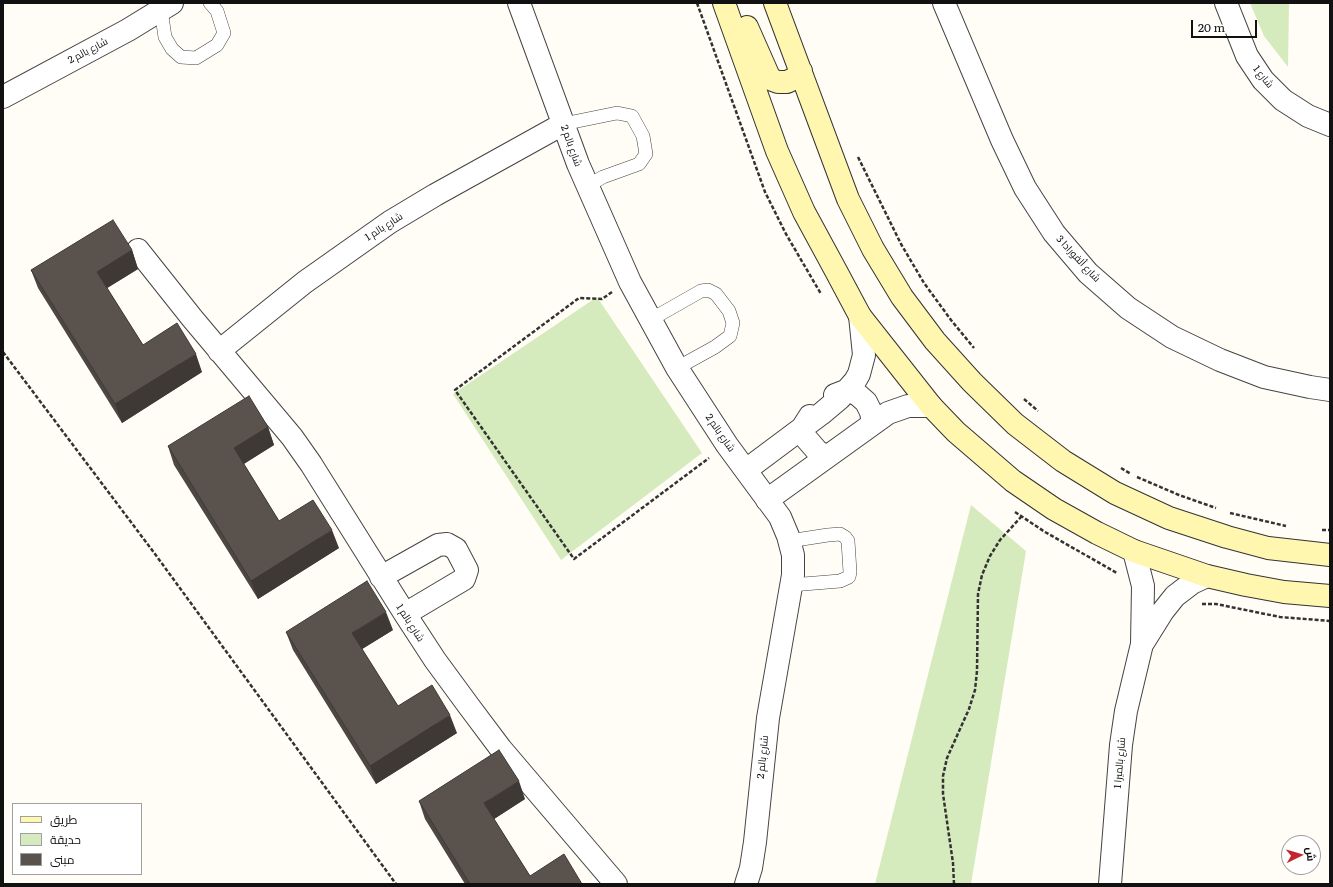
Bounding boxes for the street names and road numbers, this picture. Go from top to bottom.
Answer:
street label: شارع بالم 2 [66,36,110,66]
street label: شارع 1 [1250,63,1276,91]
street label: شارع بالم 2 [558,124,584,168]
street label: شارع بالم 1 [363,210,405,244]
street label: شارع ألفورادا 3 [1053,233,1103,285]
street label: شارع بالم 2 [703,412,737,454]
street label: شارع بالم 1 [393,602,427,644]
street label: شارع بالم 2 [755,735,771,779]
street label: شارع بالميرا 1 [1112,737,1128,789]

